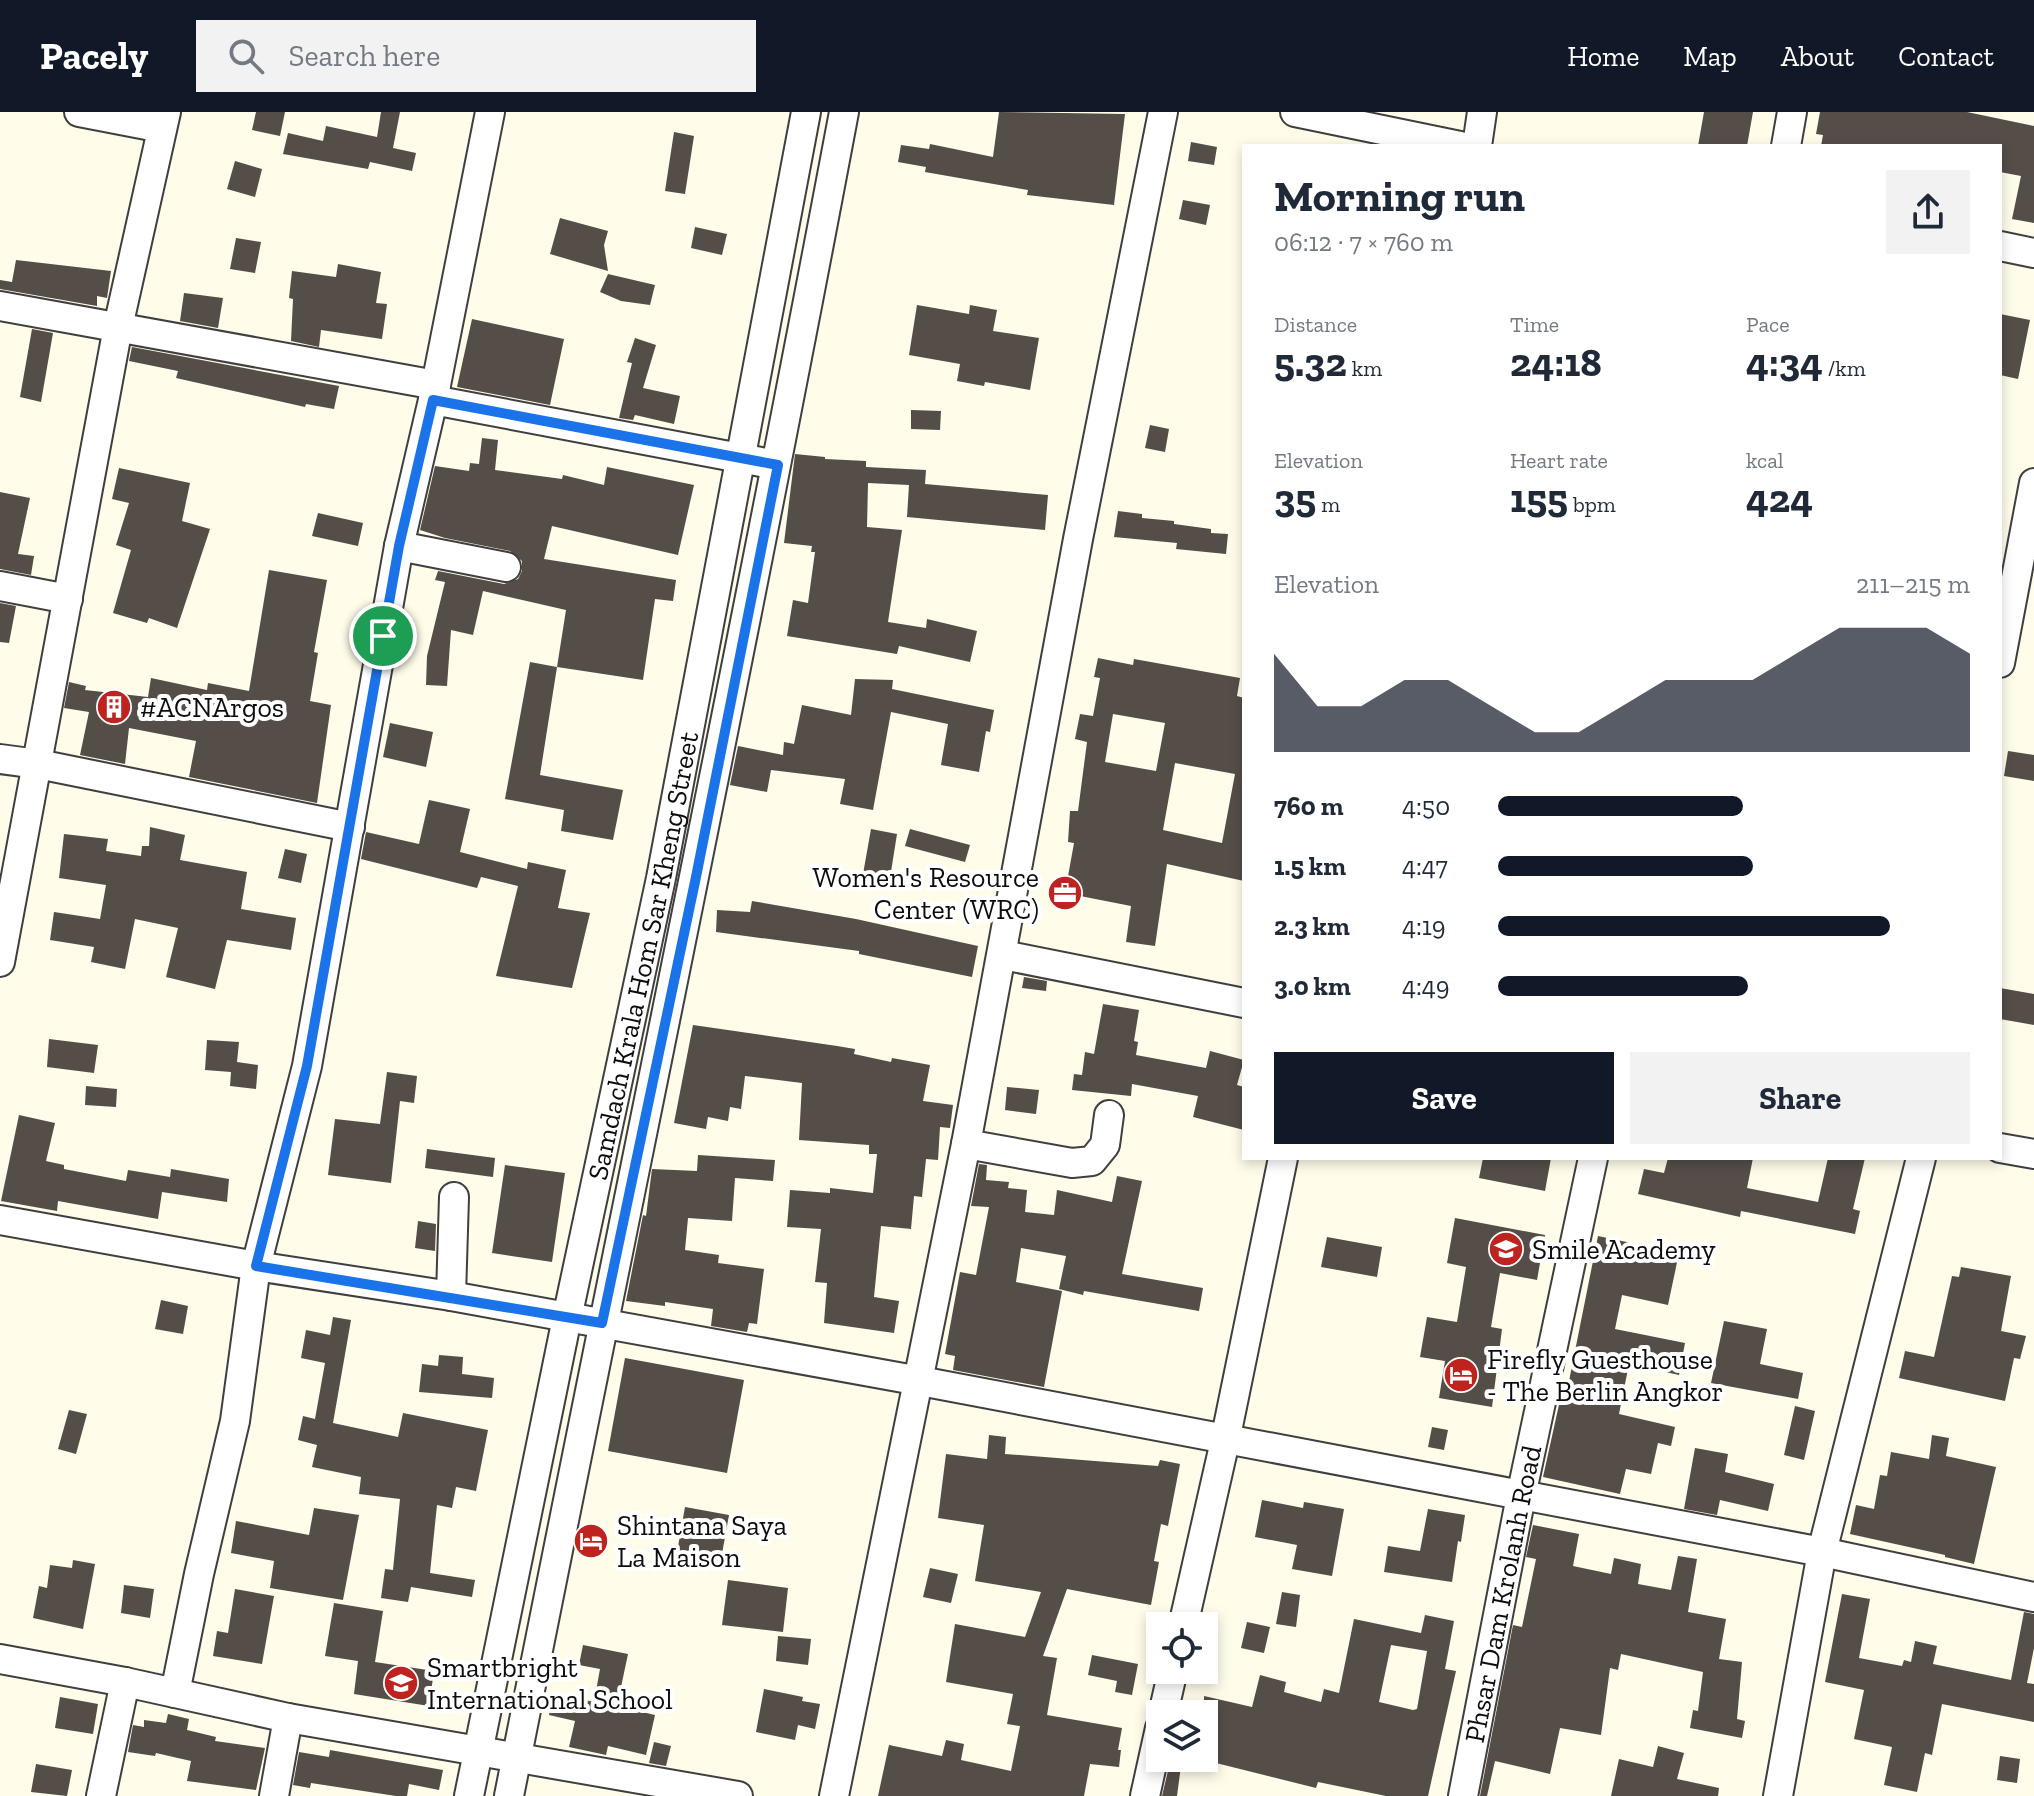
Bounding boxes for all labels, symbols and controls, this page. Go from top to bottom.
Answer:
search box [196,20,756,92]
text: Pacely [40,33,148,79]
icon: search [224,34,268,78]
text: Search here [288,38,440,74]
text: Home [1567,40,1639,73]
text: Map [1683,40,1737,73]
text: About [1781,40,1854,73]
text: Contact [1898,40,1994,73]
text: Morning run [1274,169,1525,222]
button: share [1886,170,1970,254]
text: 06:12 · 7 × 760 m [1274,226,1453,258]
text: Distance [1274,311,1357,338]
text: Time [1510,311,1559,338]
text: Pace [1746,311,1790,338]
text: 5.32 [1274,338,1347,386]
text: 24:18 [1510,338,1602,386]
text: 4:34 [1746,338,1823,386]
text: km [1347,355,1382,382]
text: /km [1823,355,1866,382]
text: Elevation [1274,447,1363,474]
text: Heart rate [1510,447,1608,474]
text: kcal [1746,447,1784,474]
text: 35 [1274,474,1316,522]
text: 155 [1510,474,1568,522]
text: 424 [1746,474,1813,522]
text: m [1316,491,1340,518]
text: bpm [1568,491,1616,518]
text: Elevation [1274,568,1379,600]
text: 211–215 m [1856,568,1970,600]
pin [349,602,417,670]
icon: arrive [361,614,405,658]
building icon: #ACNArgos [95,688,133,726]
place label: #ACNArgos [140,691,284,724]
street label: Samdach Krala Hom Sar Kheng Street [581,728,705,1183]
text: 760 m [1274,790,1343,822]
text: 4:50 [1402,790,1450,822]
text: 1.5 km [1274,850,1346,882]
text: 4:47 [1402,850,1448,882]
place label: Women's Resource Center (WRC) [813,861,1039,926]
office icon: Women's Resource Center (WRC) [1046,874,1084,912]
text: 2.3 km [1274,910,1350,942]
text: 4:19 [1402,910,1446,942]
text: 3.0 km [1274,970,1351,1002]
text: 4:49 [1402,970,1450,1002]
button: Save [1274,1052,1614,1144]
button: Share [1630,1052,1970,1144]
school or university icon: Smile Academy [1487,1230,1525,1268]
place label: Smile Academy [1532,1233,1716,1266]
place label: Firefly Guesthouse - The Berlin Angkor [1487,1343,1723,1408]
hotel icon: Firefly Guesthouse - The Berlin Angkor [1442,1356,1480,1394]
street label: Phsar Dam Krolanh Road [1458,1442,1548,1745]
place label: Shintana Saya La Maison [617,1509,787,1574]
hotel icon: Shintana Saya La Maison [572,1522,610,1560]
map controls [1146,1612,1218,1772]
button: locate [1146,1612,1218,1684]
place label: Smartbright International School [427,1651,673,1716]
school or university icon: Smartbright International School [382,1664,420,1702]
button: layers [1146,1700,1218,1772]

